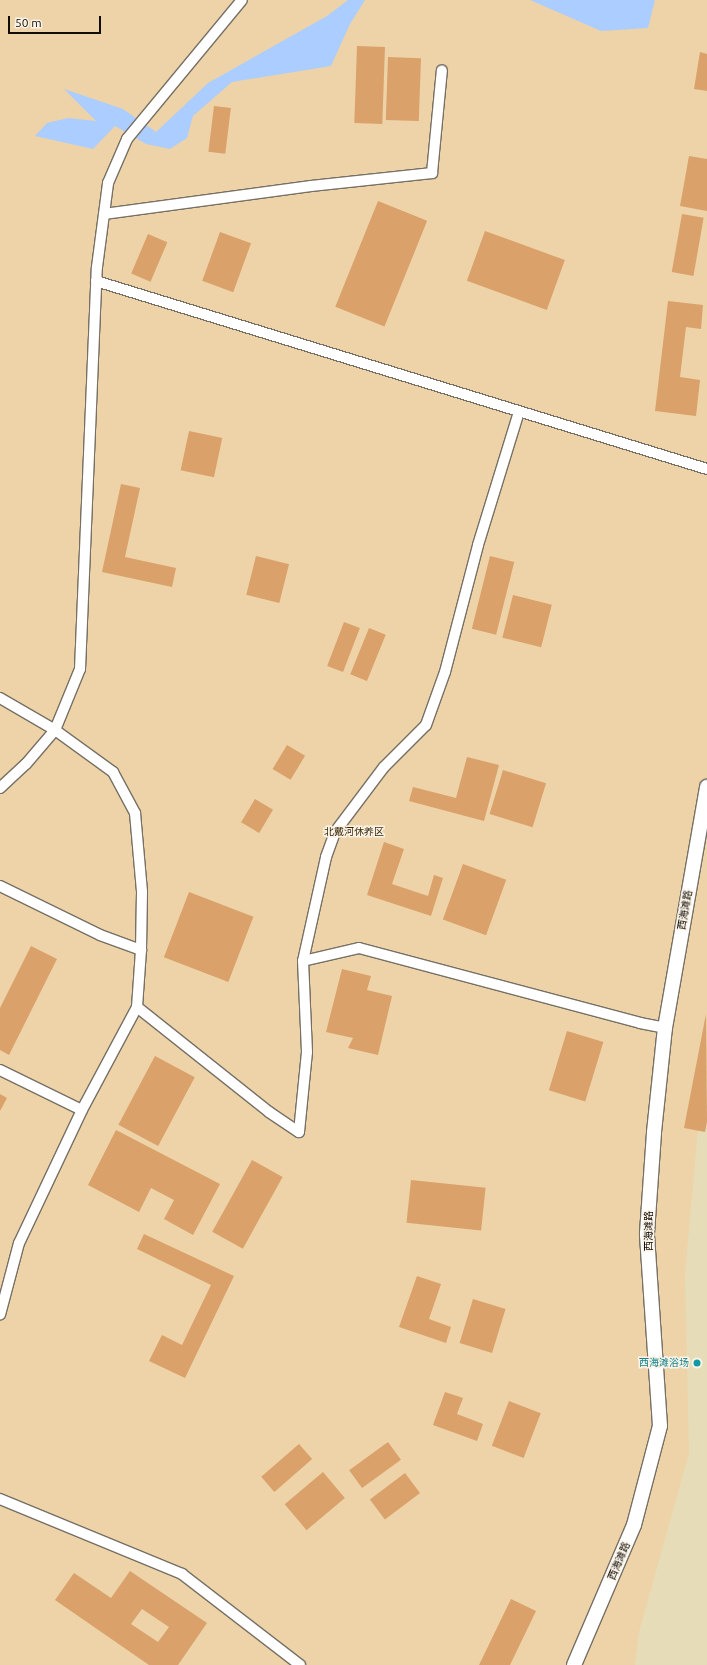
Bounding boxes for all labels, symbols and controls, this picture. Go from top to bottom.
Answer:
scale bar [10,8,103,34]
text: 50 m [15,16,42,29]
park label: 北戴河休养区 [324,826,384,838]
street label: 西海滩路 [676,889,694,931]
street label: 西海滩路 [643,1211,655,1251]
place label: 西海滩浴场 [639,1357,689,1369]
marker: 西海滩浴场 [692,1358,702,1368]
street label: 西海滩路 [606,1540,632,1582]

